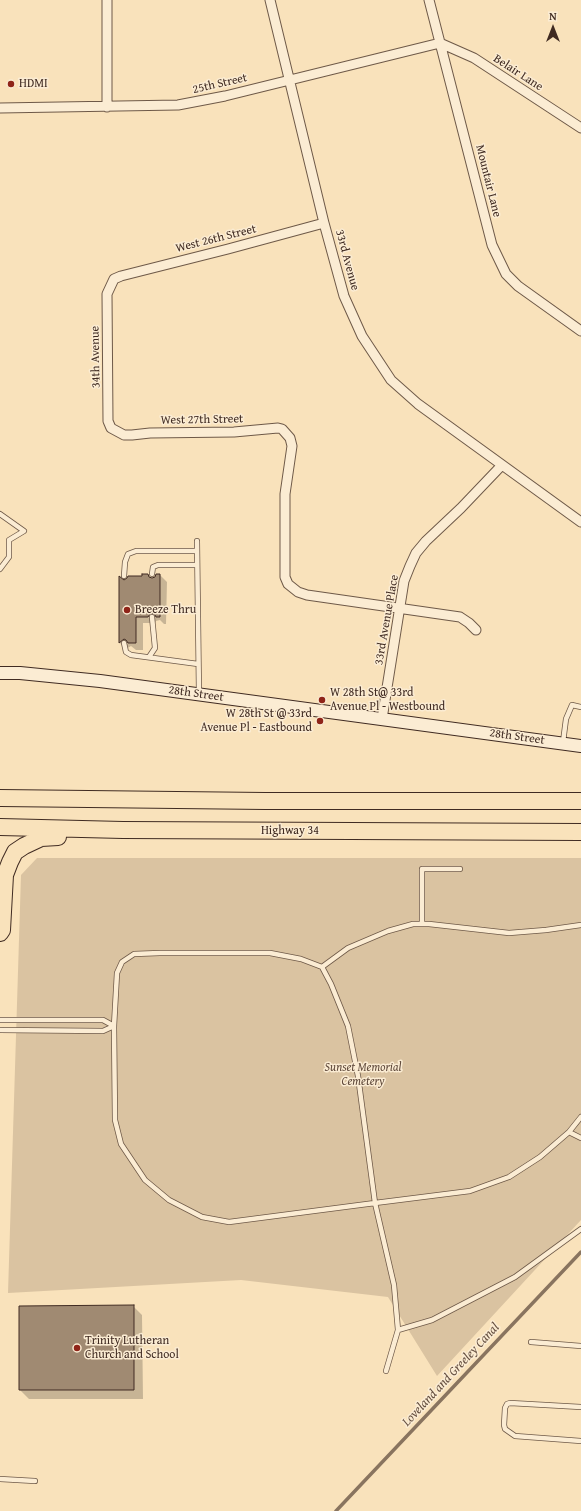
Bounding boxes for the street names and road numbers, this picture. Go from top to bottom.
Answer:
street label: Belair Lane [490,52,546,94]
street label: 25th Street [191,71,249,97]
street label: Mountair Lane [472,143,504,219]
street label: West 26th Street [174,222,258,256]
street label: 33rd Avenue [332,228,362,292]
street label: 34th Avenue [88,326,104,388]
street label: West 27th Street [161,412,243,428]
street label: 33rd Avenue Place [372,574,402,666]
street label: 28th Street [168,683,224,705]
street label: 28th Street [489,726,545,748]
street label: Highway 34 [261,824,319,838]

